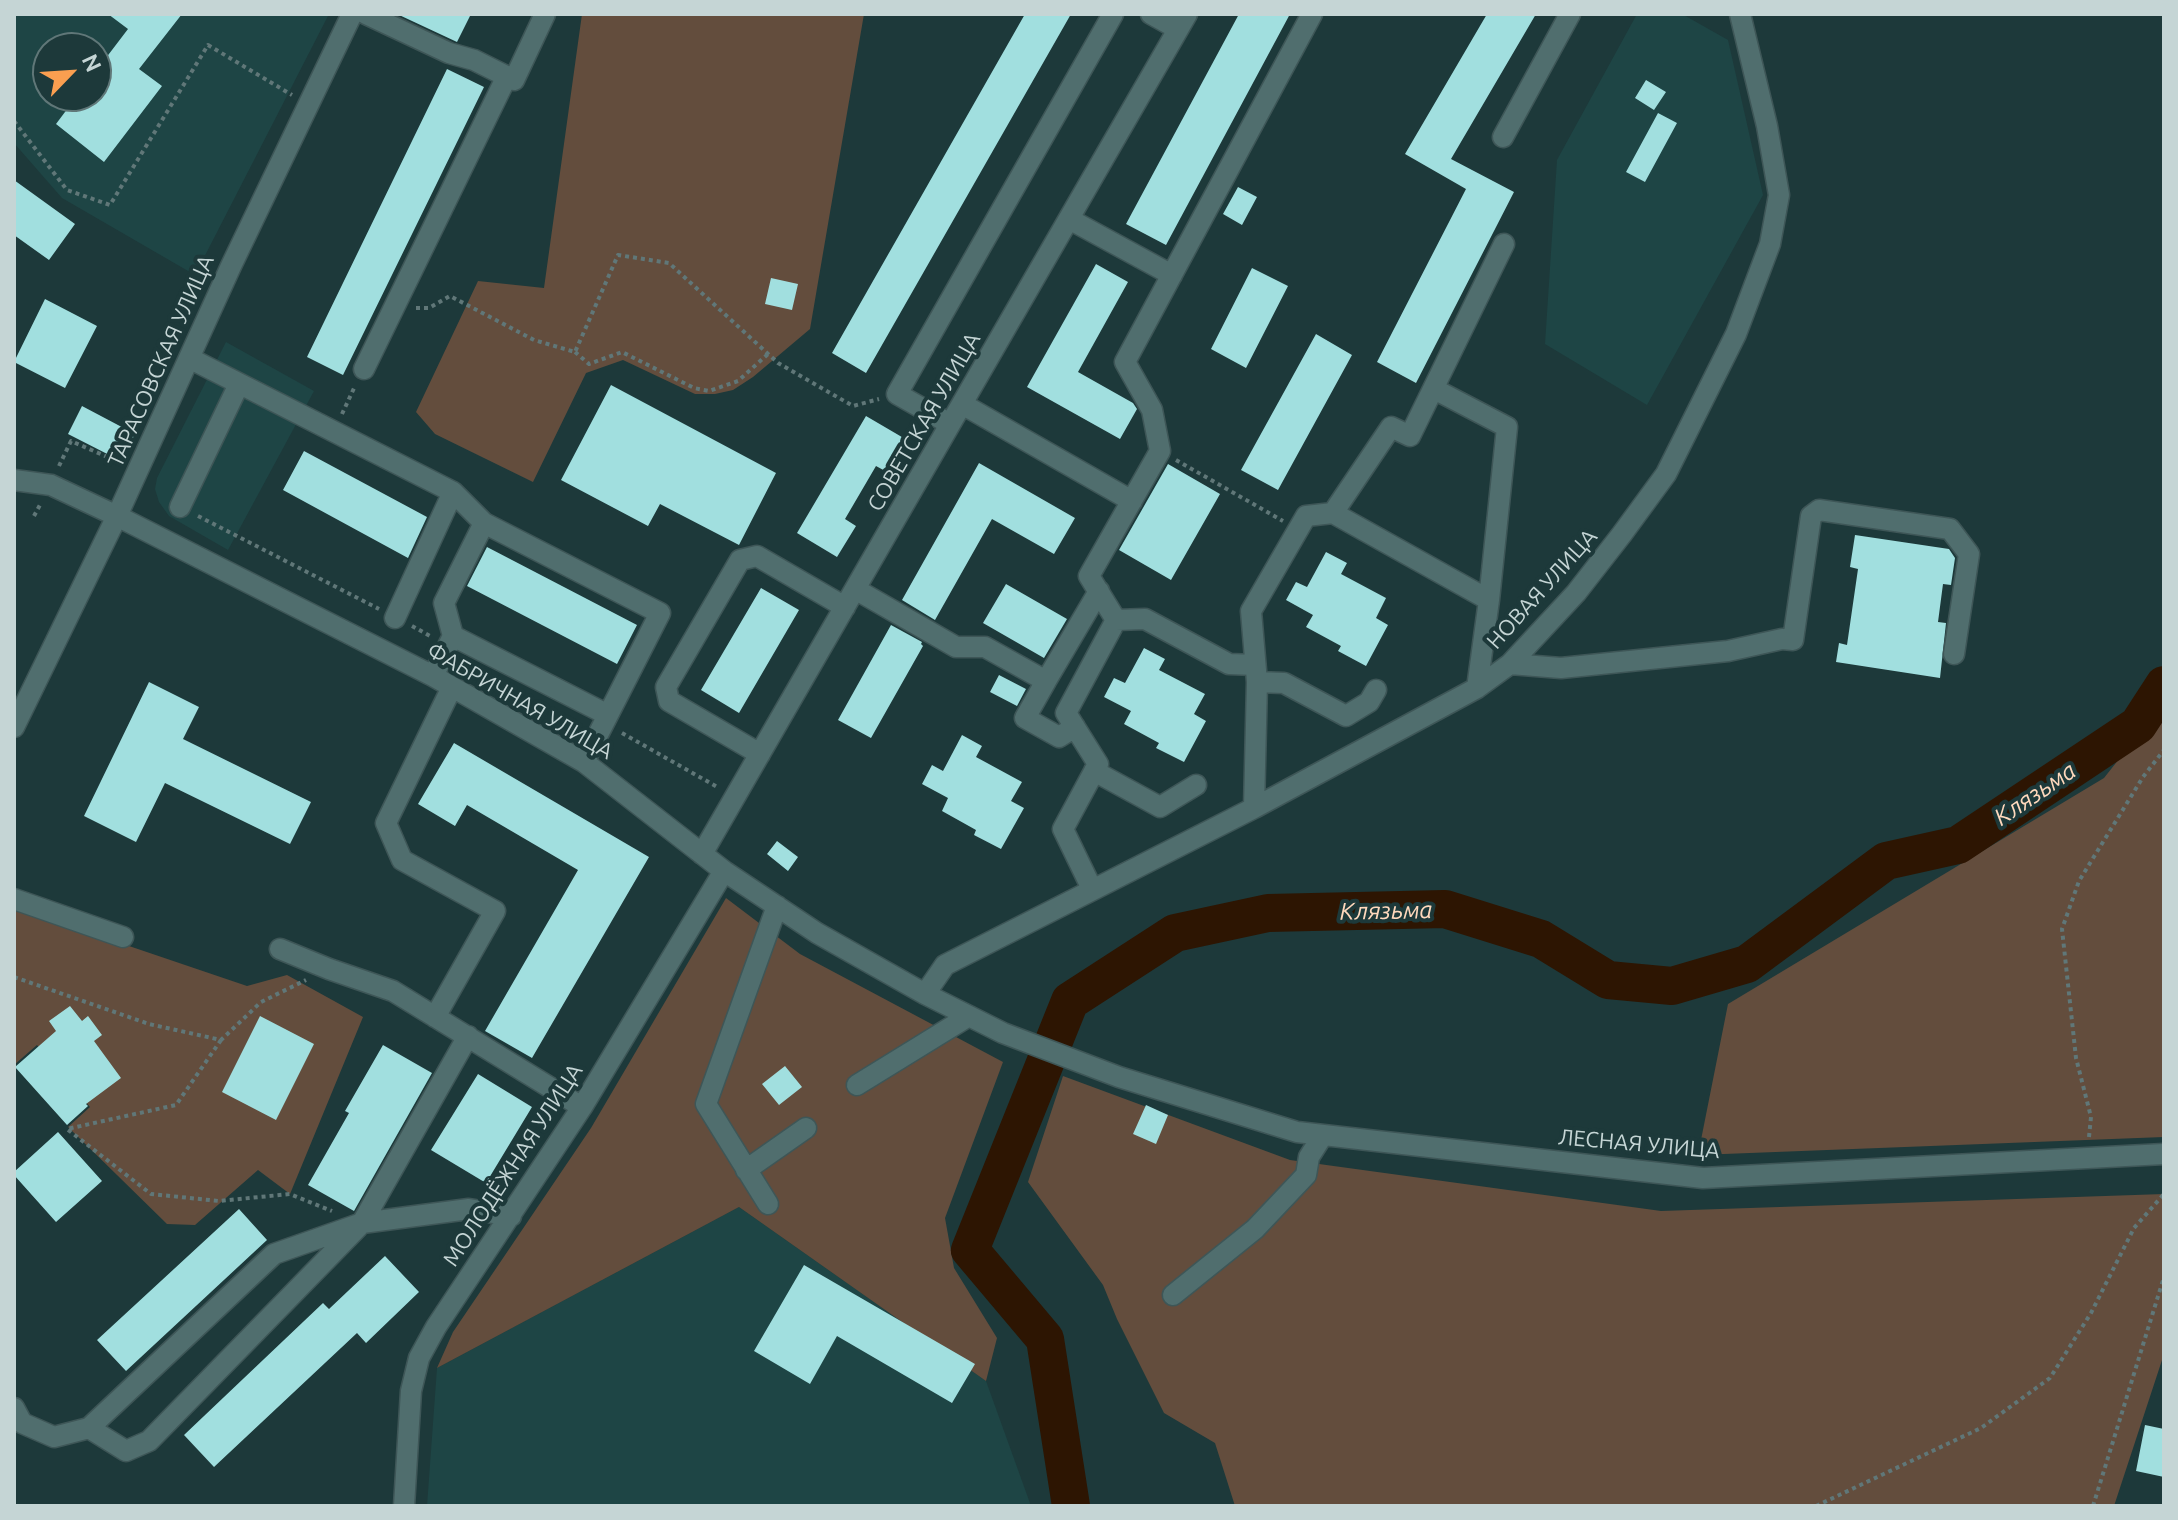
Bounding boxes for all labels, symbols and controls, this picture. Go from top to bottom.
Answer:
north arrow [32,32,112,112]
text: N [78,50,107,75]
street label: ТАРАСОВСКАЯ УЛИЦА [102,251,220,471]
street label: СОВЕТСКАЯ УЛИЦА [862,328,986,516]
street label: НОВАЯ УЛИЦА [1481,524,1603,654]
street label: ФАБРИЧНАЯ УЛИЦА [422,637,618,765]
water label: Клязьма [1989,756,2081,832]
water label: Клязьма [1339,896,1433,926]
street label: МОЛОДЁЖНАЯ УЛИЦА [438,1059,588,1271]
street label: ЛЕСНАЯ УЛИЦА [1557,1124,1721,1164]

